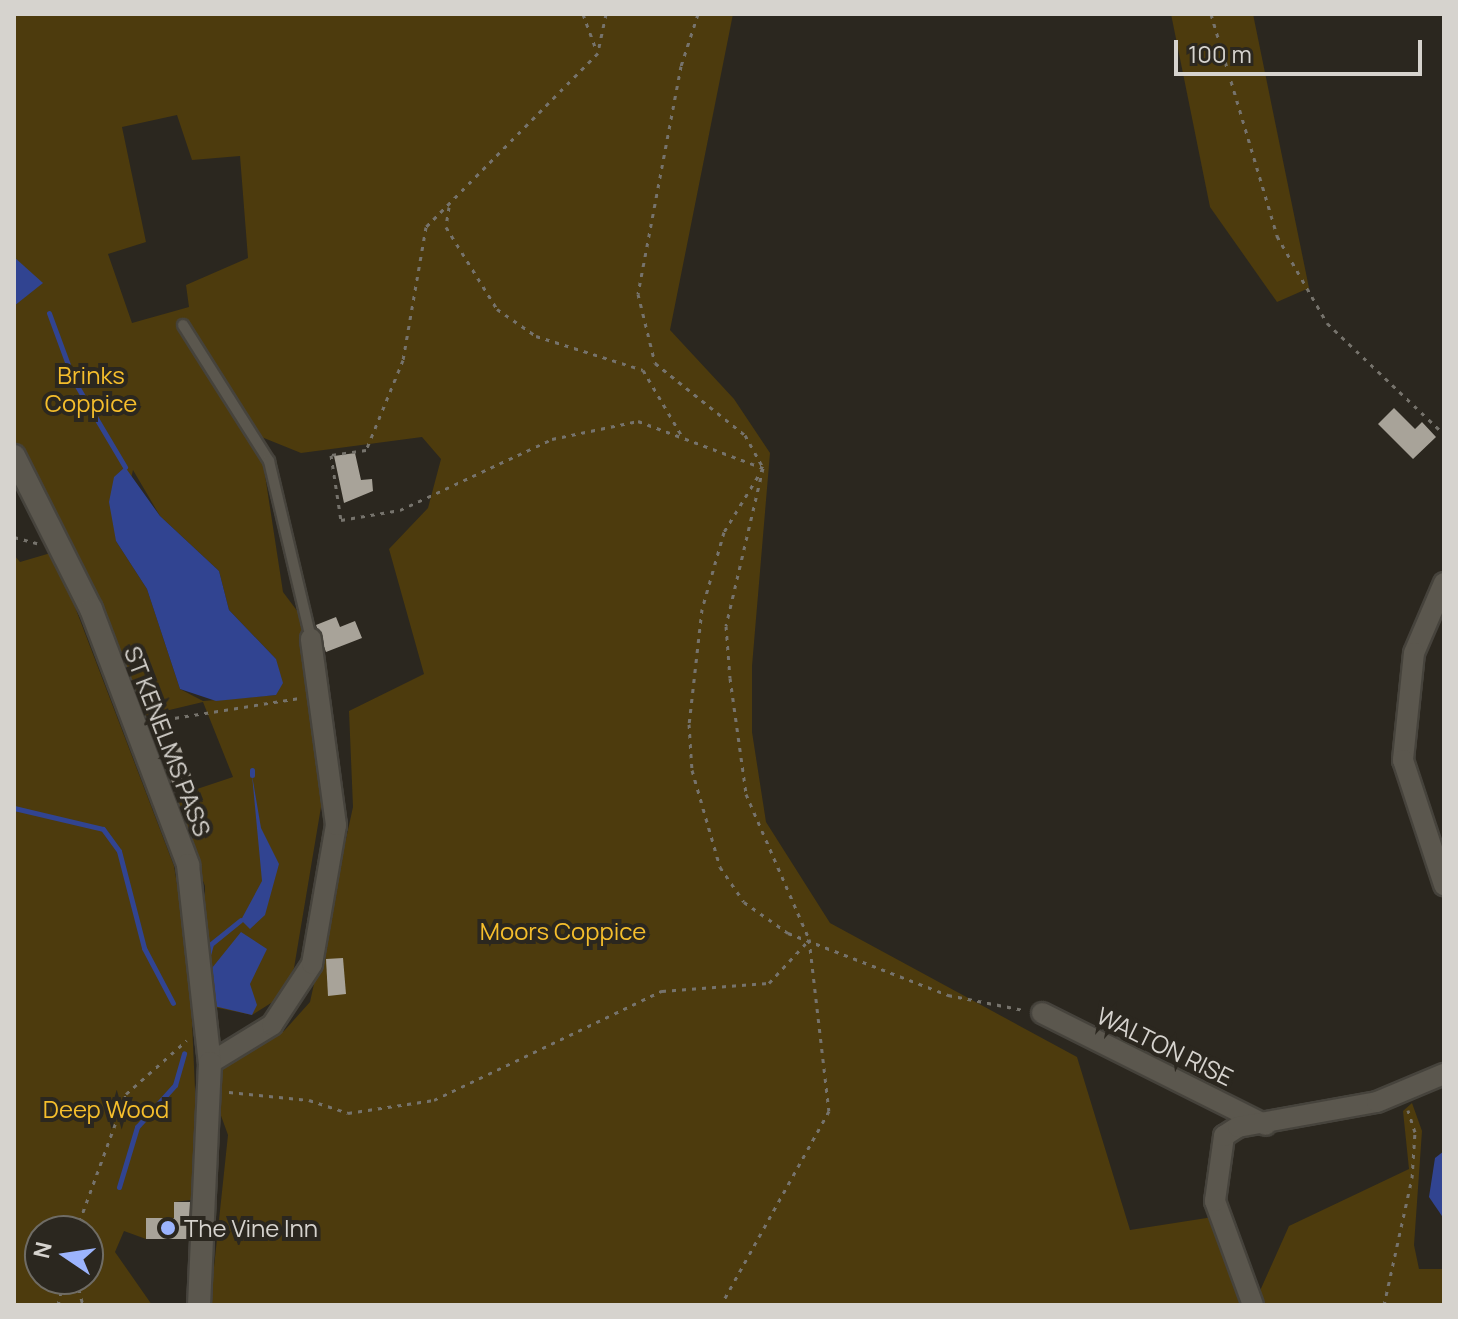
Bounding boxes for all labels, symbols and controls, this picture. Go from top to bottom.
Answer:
scale bar [1178,24,1426,74]
text: 100 m [1188,37,1252,70]
park label: Brinks Coppice [45,361,137,417]
street label: ST KENELMS PASS [118,642,218,840]
park label: Moors Coppice [480,917,646,945]
street label: WALTON RISE [1092,1001,1238,1091]
park label: Deep Wood [43,1095,169,1123]
place label: The Vine Inn [184,1214,318,1242]
north arrow [24,1215,104,1295]
marker: The Vine Inn [159,1219,177,1237]
text: N [26,1239,59,1261]

